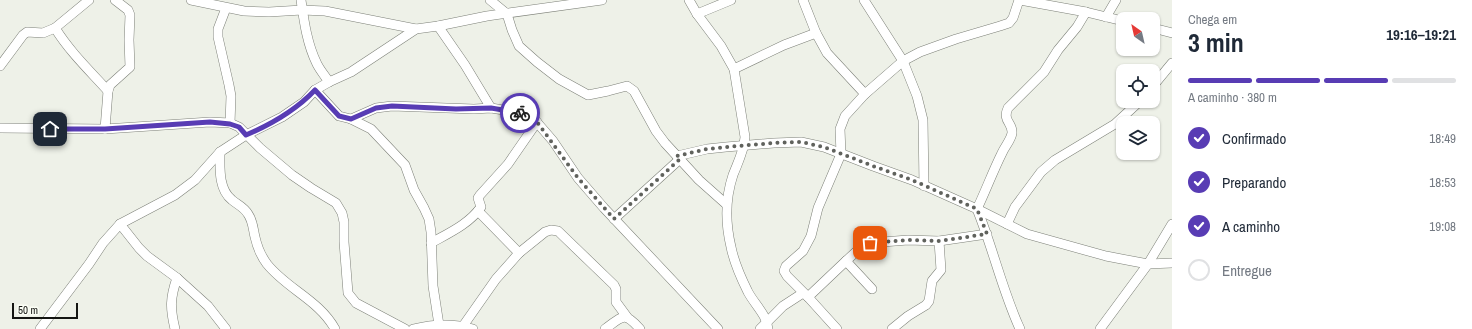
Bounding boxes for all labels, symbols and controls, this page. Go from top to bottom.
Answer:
text: Chega em [1188,11,1237,28]
north arrow [1116,12,1160,56]
map controls [1116,12,1160,160]
text: 19:16–19:21 [1386,24,1456,45]
text: 3 min [1188,25,1244,60]
button: locate [1116,64,1160,108]
text: A caminho · 380 m [1188,89,1277,106]
courier [500,93,540,133]
icon: bike [509,102,531,124]
pin [33,112,67,146]
button: layers [1116,116,1160,160]
icon: home [39,118,61,140]
icon: check [1188,127,1210,149]
text: Confirmado [1222,128,1286,149]
text: 18:49 [1429,130,1456,147]
icon: check [1188,171,1210,193]
text: Preparando [1222,172,1286,193]
text: 18:53 [1429,174,1456,191]
icon: check [1188,215,1210,237]
text: A caminho [1222,216,1280,237]
text: 19:08 [1429,218,1456,235]
pin [853,226,887,260]
icon: bag [859,232,881,254]
text: Entregue [1222,260,1272,281]
scale bar [12,301,78,320]
text: 50 m [18,303,38,317]

